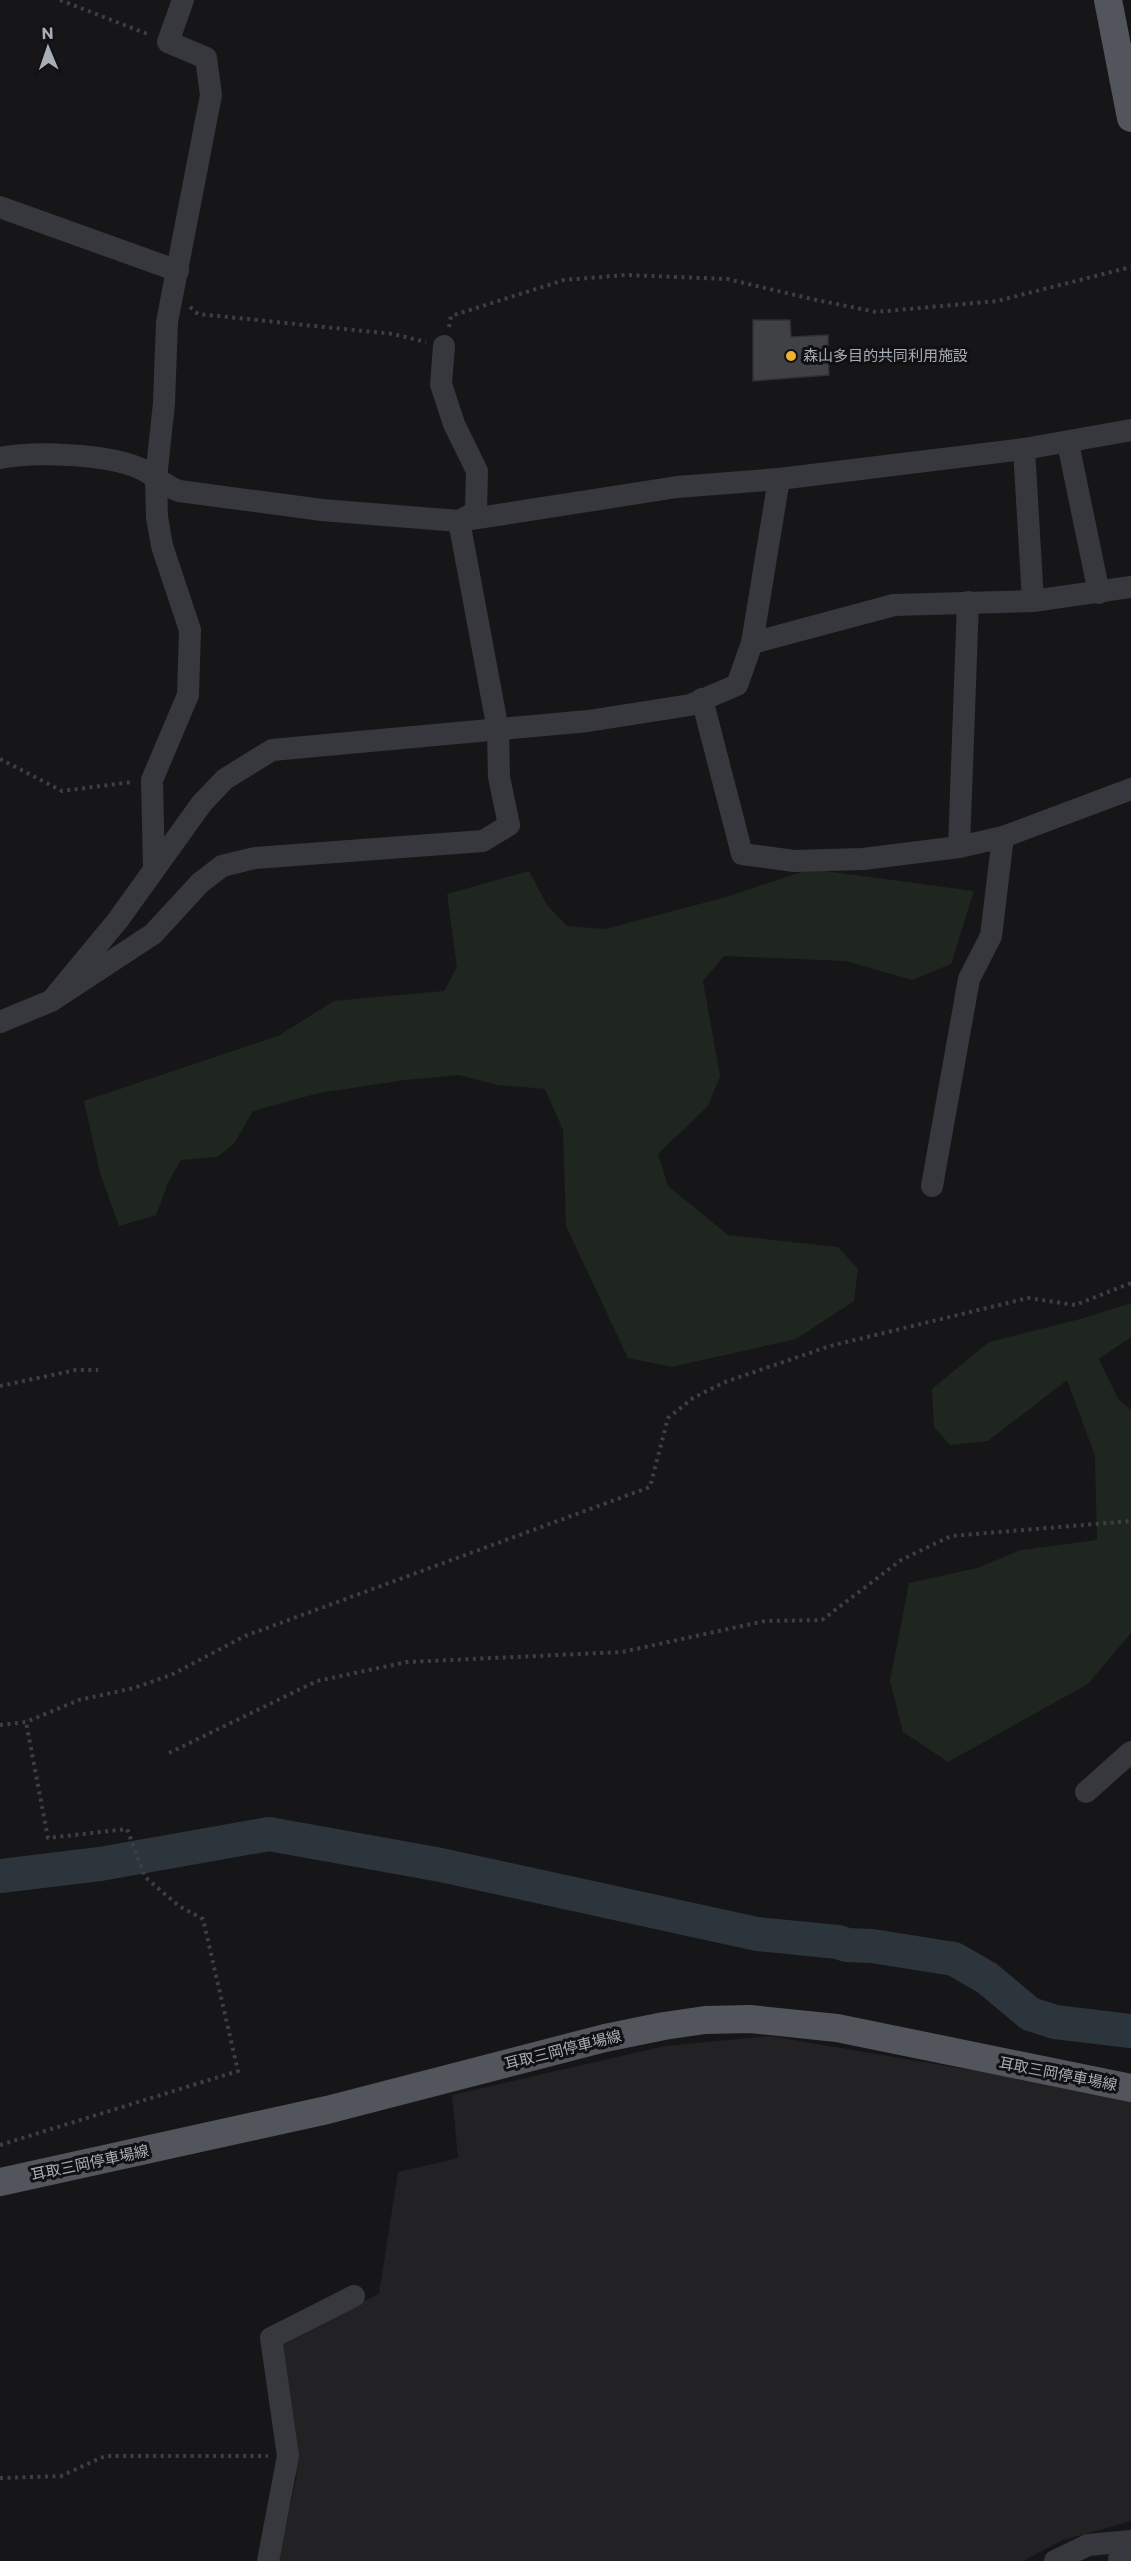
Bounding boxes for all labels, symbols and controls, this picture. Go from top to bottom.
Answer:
north arrow [18,18,78,78]
text: N [41,23,54,42]
place label: 森山多目的共同利用施設 [803,346,968,364]
marker: 森山多目的共同利用施設 [784,349,798,363]
street label: 耳取三岡停車場線 [502,2026,623,2072]
street label: 耳取三岡停車場線 [998,2053,1119,2093]
street label: 耳取三岡停車場線 [29,2141,150,2183]

